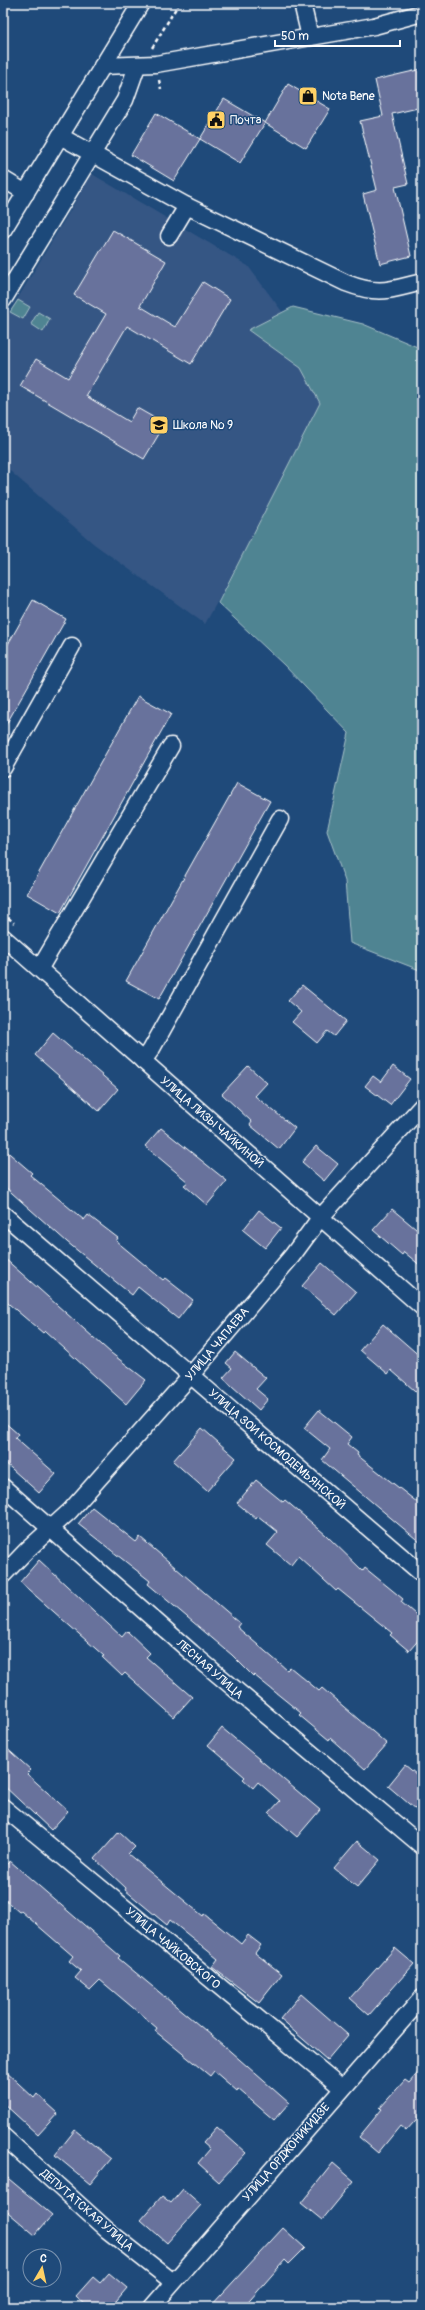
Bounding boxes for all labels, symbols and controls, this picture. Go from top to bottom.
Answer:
scale bar [275,22,400,48]
text: 50 m [281,29,309,44]
shop icon: Nota Bene [297,85,319,107]
place label: Nota Bene [322,89,375,104]
public building icon: Почта [205,109,227,131]
place label: Почта [230,113,262,128]
school or university icon: Школа № 9 [148,414,170,436]
place label: Школа № 9 [173,418,233,433]
street label: УЛИЦА ЛИЗЫ ЧАЙКИНОЙ [157,1073,266,1171]
street label: УЛИЦА ЧАПАЕВА [182,1304,253,1384]
street label: УЛИЦА ЗОИ КОСМОДЕМЬЯНСКОЙ [205,1386,348,1513]
street label: ЛЕСНАЯ УЛИЦА [172,1636,246,1703]
street label: УЛИЦА ЧАЙКОВСКОГО [122,1904,223,1993]
street label: УЛИЦА ОРДЖОНИКИДЗЕ [239,2100,333,2205]
street label: ДЕПУТАТСКАЯ УЛИЦА [36,2165,136,2255]
north arrow [22,2248,62,2288]
text: С [39,2252,48,2266]

